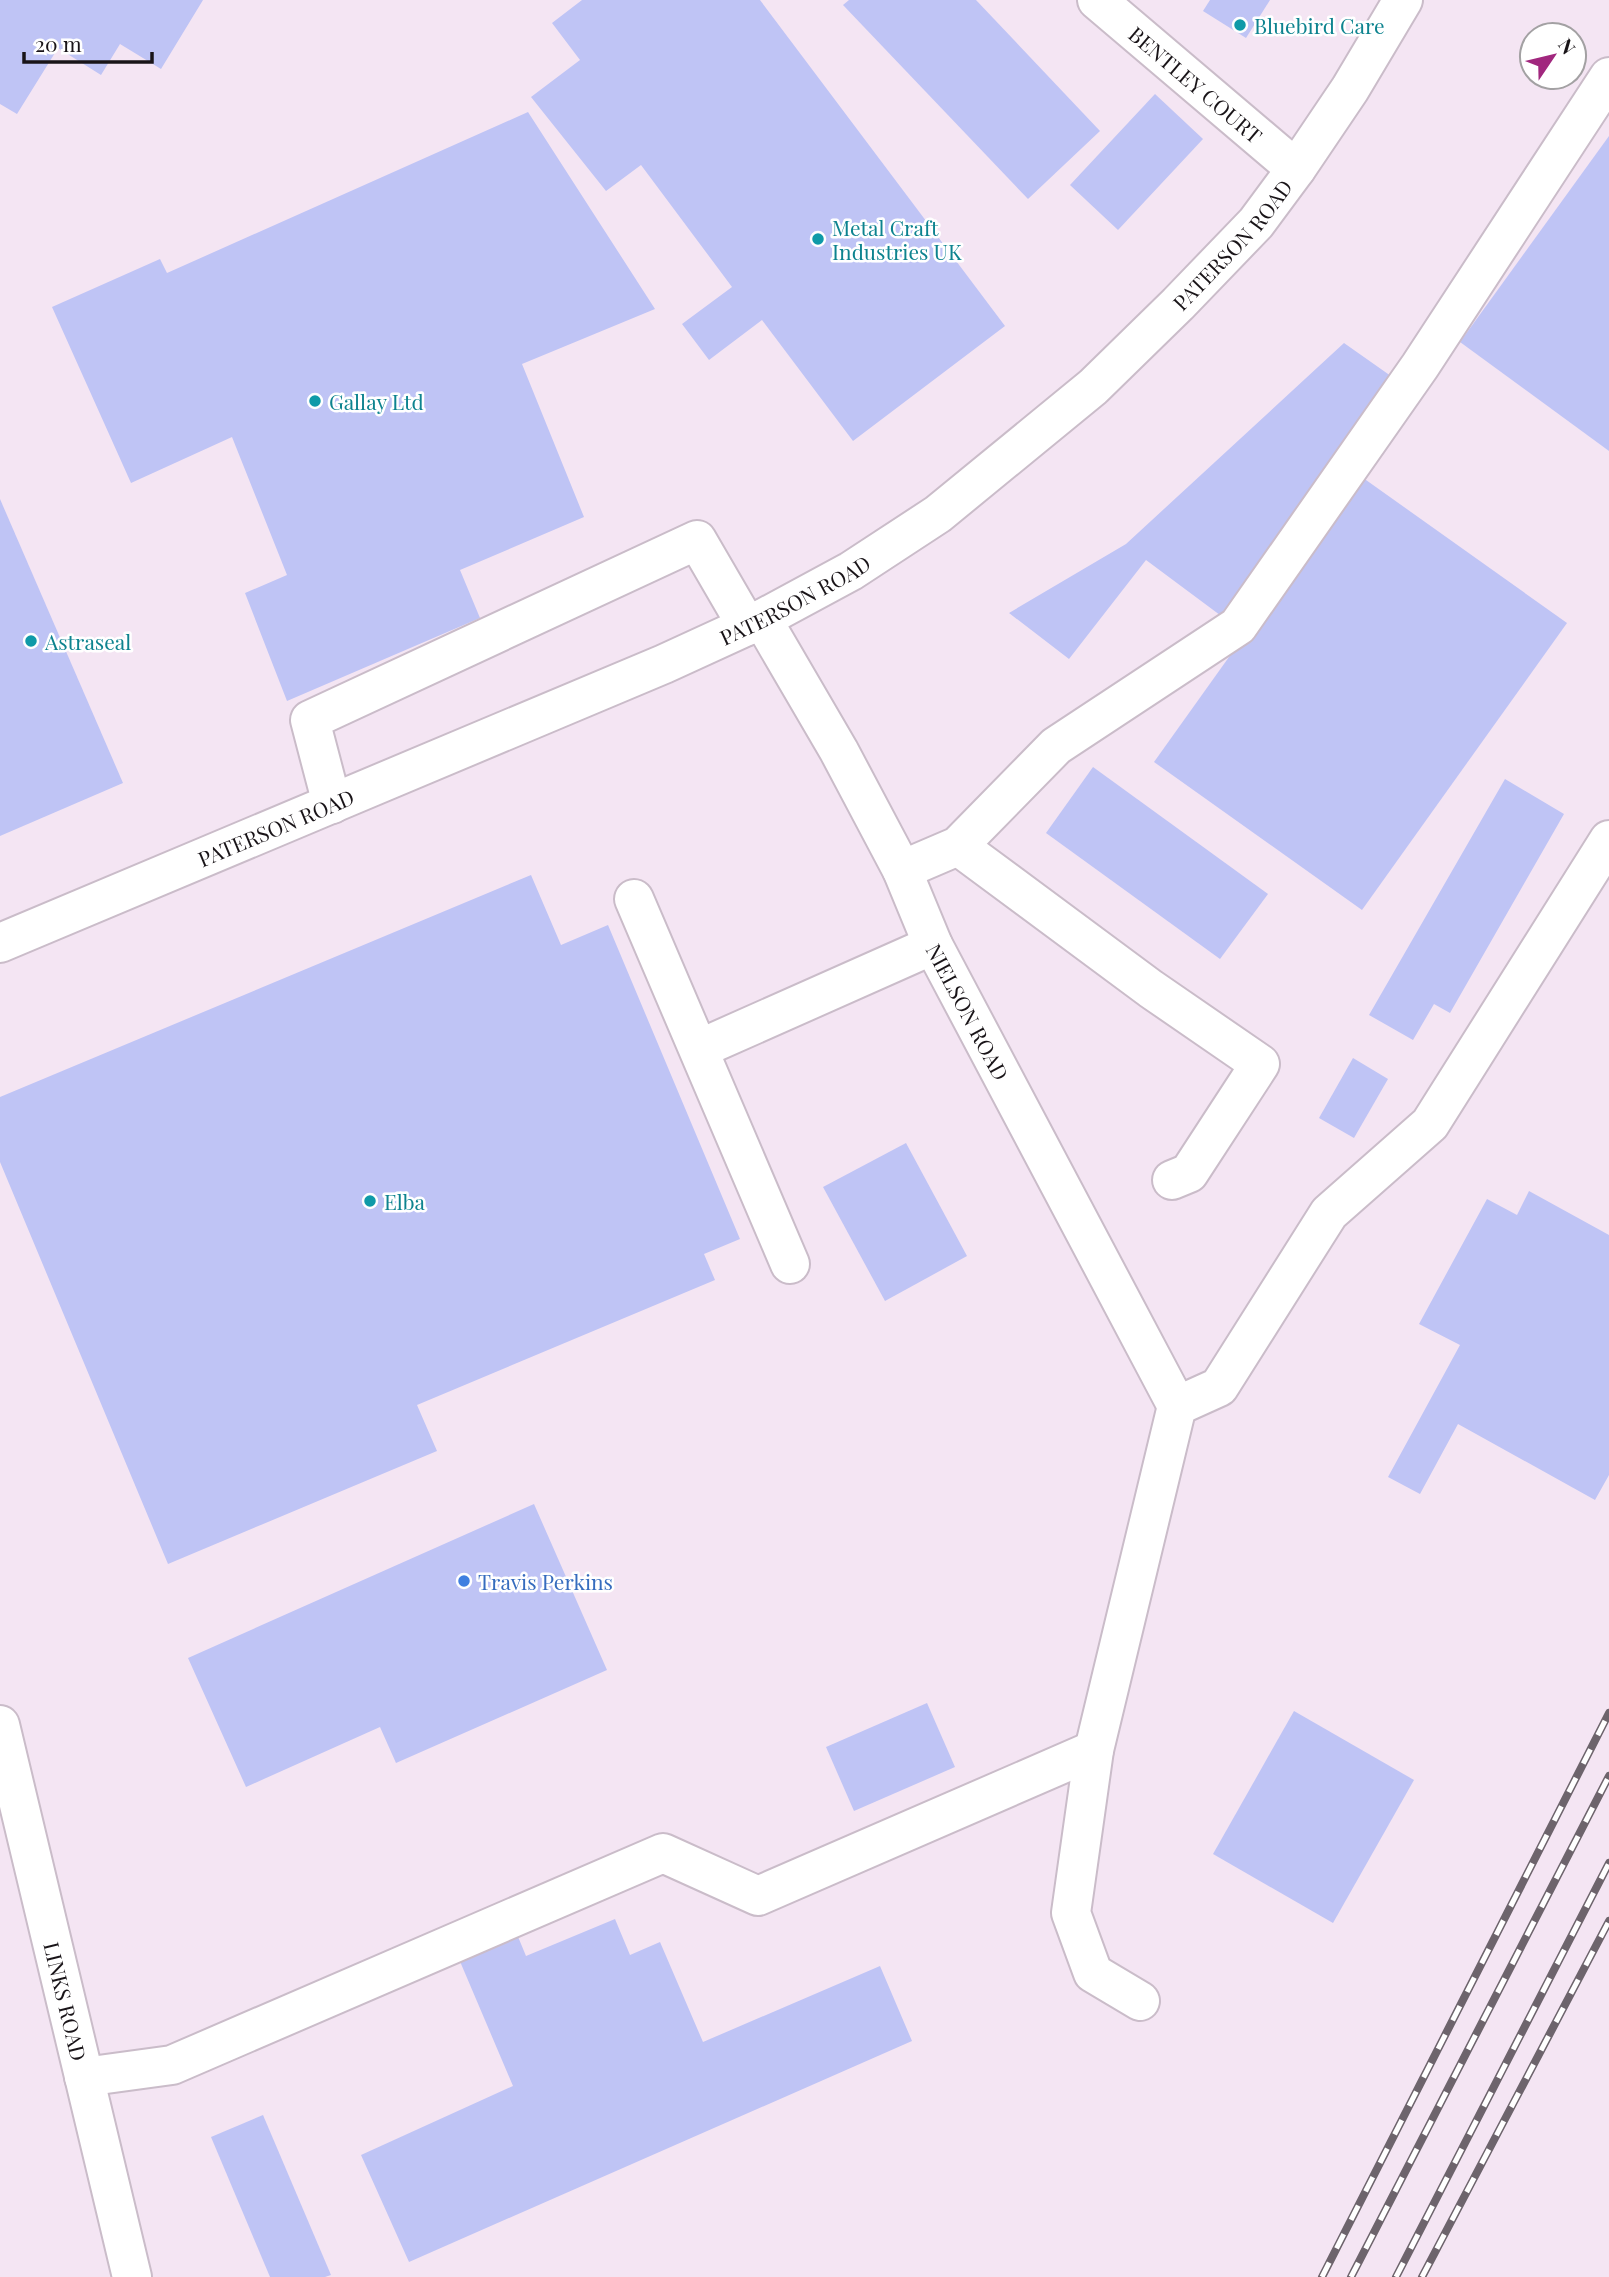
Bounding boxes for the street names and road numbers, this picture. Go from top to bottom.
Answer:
street label: BENTLEY COURT [1124,20,1269,149]
street label: PATERSON ROAD [1166,173,1298,316]
street label: PATERSON ROAD [715,548,876,651]
street label: PATERSON ROAD [193,782,358,872]
street label: NIELSON ROAD [921,938,1016,1085]
street label: LINKS ROAD [38,1939,94,2064]

